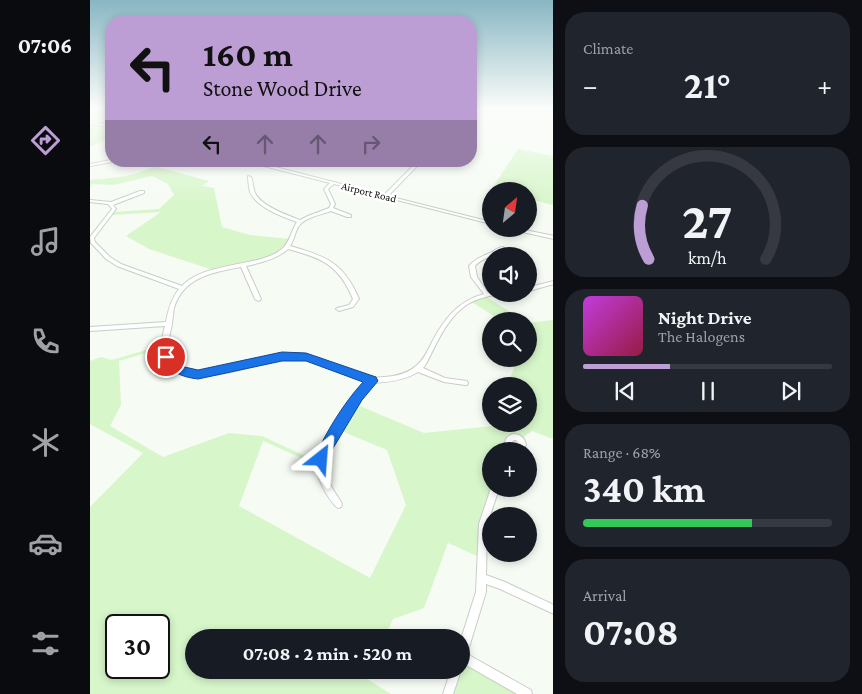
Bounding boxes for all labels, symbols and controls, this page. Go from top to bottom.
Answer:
text: 07:06 [18,33,72,58]
icon: left [120,35,185,100]
text: 160 m [203,35,293,74]
text: Climate [583,40,633,57]
text: 21° [684,64,731,106]
text: − [583,70,598,101]
text: + [817,70,832,101]
text: Stone Wood Drive [203,76,362,101]
icon: directions [28,123,63,158]
icon: left [198,130,226,158]
icon: ahead [251,130,279,158]
icon: ahead [304,130,332,158]
icon: right [357,130,385,158]
street label: Airport Road [340,179,398,206]
north arrow [482,182,538,238]
map controls [482,182,537,562]
text: 27 [682,191,733,249]
icon: music [28,224,63,259]
button: sound [482,247,537,302]
text: km/h [688,248,727,268]
text: Night Drive [658,307,751,328]
button: search [482,312,537,367]
icon: phone [28,324,63,359]
text: The Halogens [658,328,745,345]
pin [145,336,187,378]
icon: arrive [152,343,180,371]
button: layers [482,377,537,432]
icon: previous [611,377,639,405]
icon: pause [694,377,722,405]
icon: next [777,377,805,405]
icon: climate [28,425,63,460]
position arrow [294,432,346,484]
button: + [482,442,537,497]
text: Range · 68% [583,444,661,461]
text: 340 km [583,468,705,510]
button: − [482,507,537,562]
icon: car [28,526,63,561]
text: Arrival [583,587,627,604]
text: 07:08 [583,611,679,653]
speed limit sign: 30 [105,614,170,679]
icon: filters [28,626,63,661]
text: 07:08 · 2 min · 520 m [243,643,412,664]

